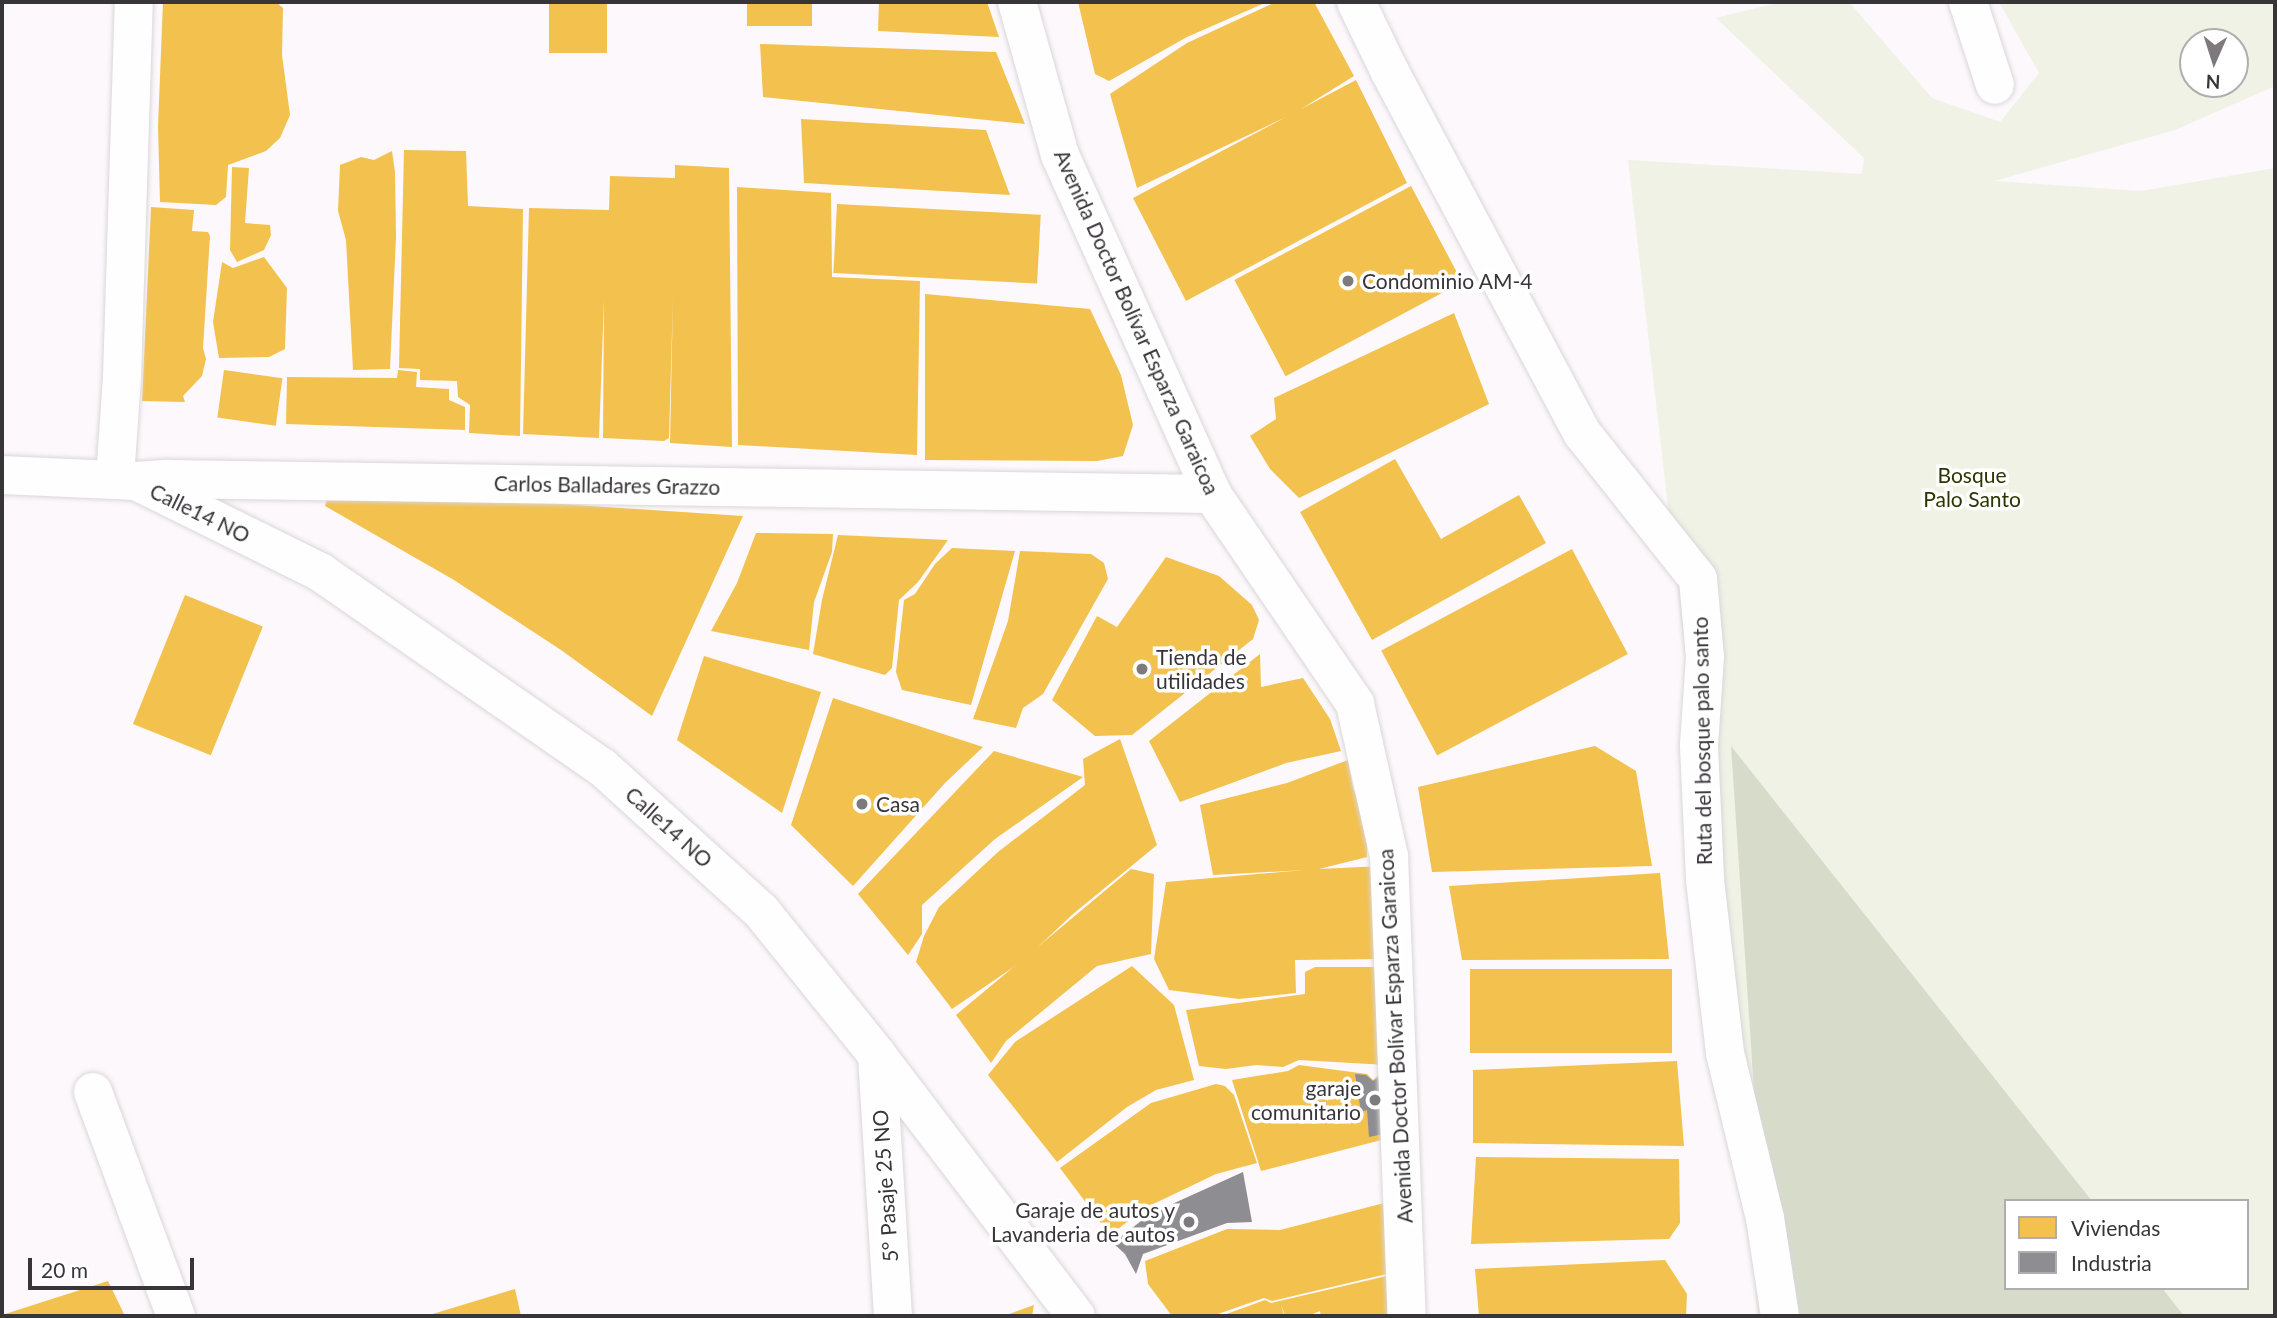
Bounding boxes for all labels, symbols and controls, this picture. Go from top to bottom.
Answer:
north arrow [2179,28,2249,98]
text: N [2205,71,2221,94]
street label: Avenida Doctor Bolívar Esparza Garaicoa [1049,145,1225,499]
place label: Condominio AM-4 [1362,268,1533,294]
marker: Condominio AM-4 [1340,273,1356,289]
park label: Bosque Palo Santo [1923,462,2021,512]
street label: Carlos Balladares Grazzo [494,470,720,500]
street label: Calle14 NO [146,478,254,548]
street label: Ruta del bosque palo santo [1687,617,1717,865]
place label: Tienda de utilidades [1156,644,1247,694]
marker: Tienda de utilidades [1134,661,1150,677]
street label: Calle14 NO [620,781,718,873]
place label: Casa [876,791,920,817]
marker: Casa [854,796,870,812]
street label: Avenida Doctor Bolívar Esparza Garaicoa [1373,848,1417,1224]
place label: garaje comunitario [1251,1075,1361,1125]
marker: garaje comunitario [1367,1092,1383,1108]
street label: 5° Pasaje 25 NO [867,1109,903,1263]
place label: Garaje de autos y Lavanderia de autos [991,1197,1175,1247]
legend [2004,1199,2249,1290]
marker: Garaje de autos y Lavanderia de autos [1181,1214,1197,1230]
text: Viviendas [2071,1215,2160,1240]
scale bar [32,1244,198,1288]
text: Industria [2071,1250,2152,1275]
text: 20 m [41,1257,88,1282]

